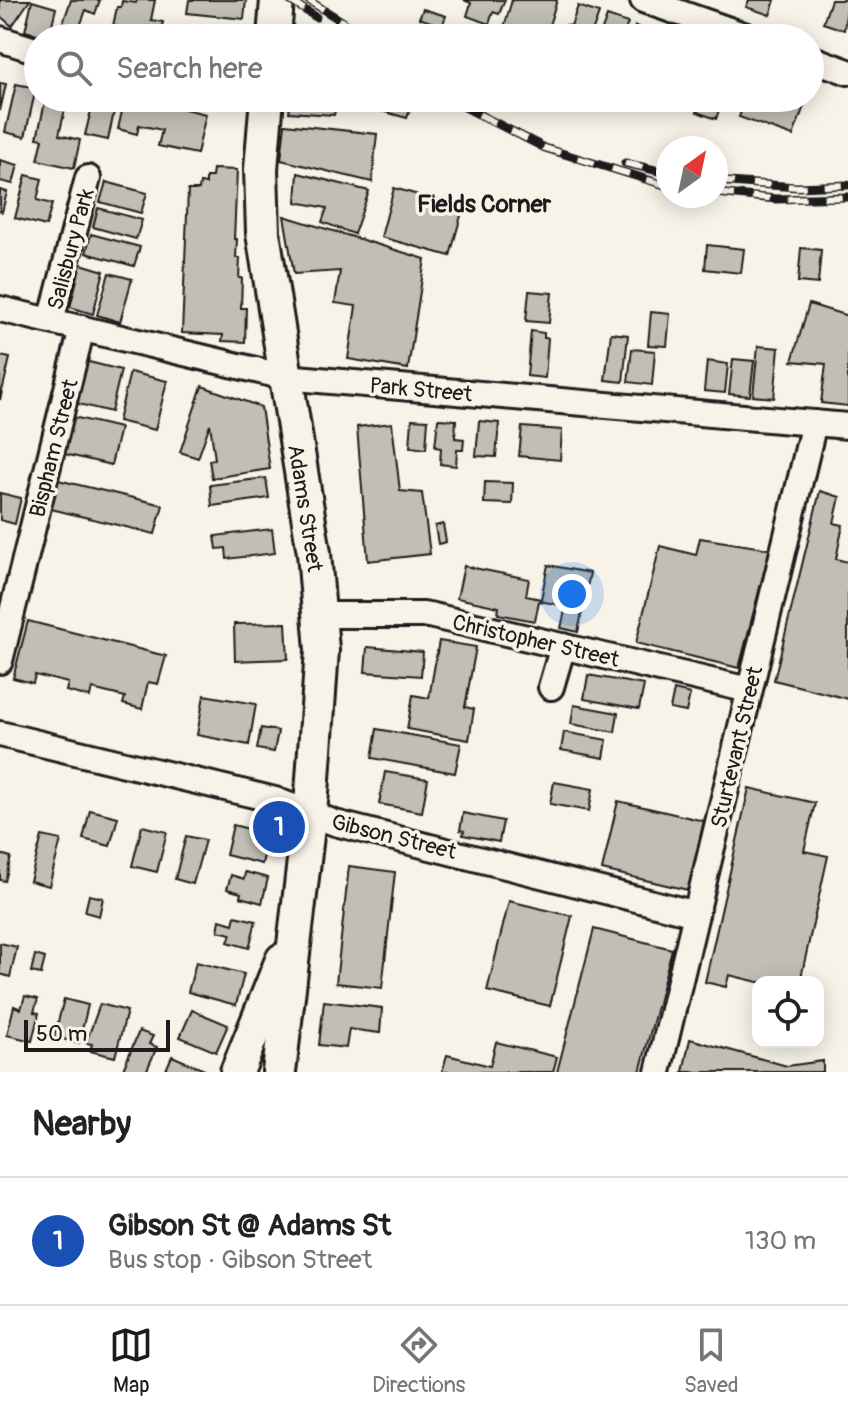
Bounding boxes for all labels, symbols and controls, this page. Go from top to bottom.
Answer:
search box [24,24,824,112]
icon: search [52,46,96,90]
text: Search here [116,50,263,87]
north arrow [656,136,728,208]
street label: Salisbury Park [41,186,101,313]
district label: Fields Corner [417,190,552,219]
street label: Park Street [368,372,474,408]
street label: Bispham Street [23,376,85,520]
street label: Adams Street [281,442,329,574]
your location [552,574,592,614]
street label: Christopher Street [450,608,622,674]
street label: Sturtevant Street [705,663,769,831]
pin: 1 [253,797,305,857]
street label: Gibson Street [328,808,459,866]
map controls [752,976,824,1048]
button: locate [752,976,824,1048]
scale bar [24,1016,170,1052]
text: 50 m [36,1020,87,1048]
text: Nearby [32,1103,131,1146]
text: Gibson St @ Adams St [108,1207,391,1244]
text: 1 [53,1225,63,1257]
text: 130 m [745,1225,816,1257]
text: Bus stop · Gibson Street [108,1244,372,1276]
tab: Map [109,1323,153,1399]
tab: Directions [372,1323,465,1399]
tab: Saved [684,1323,739,1399]

